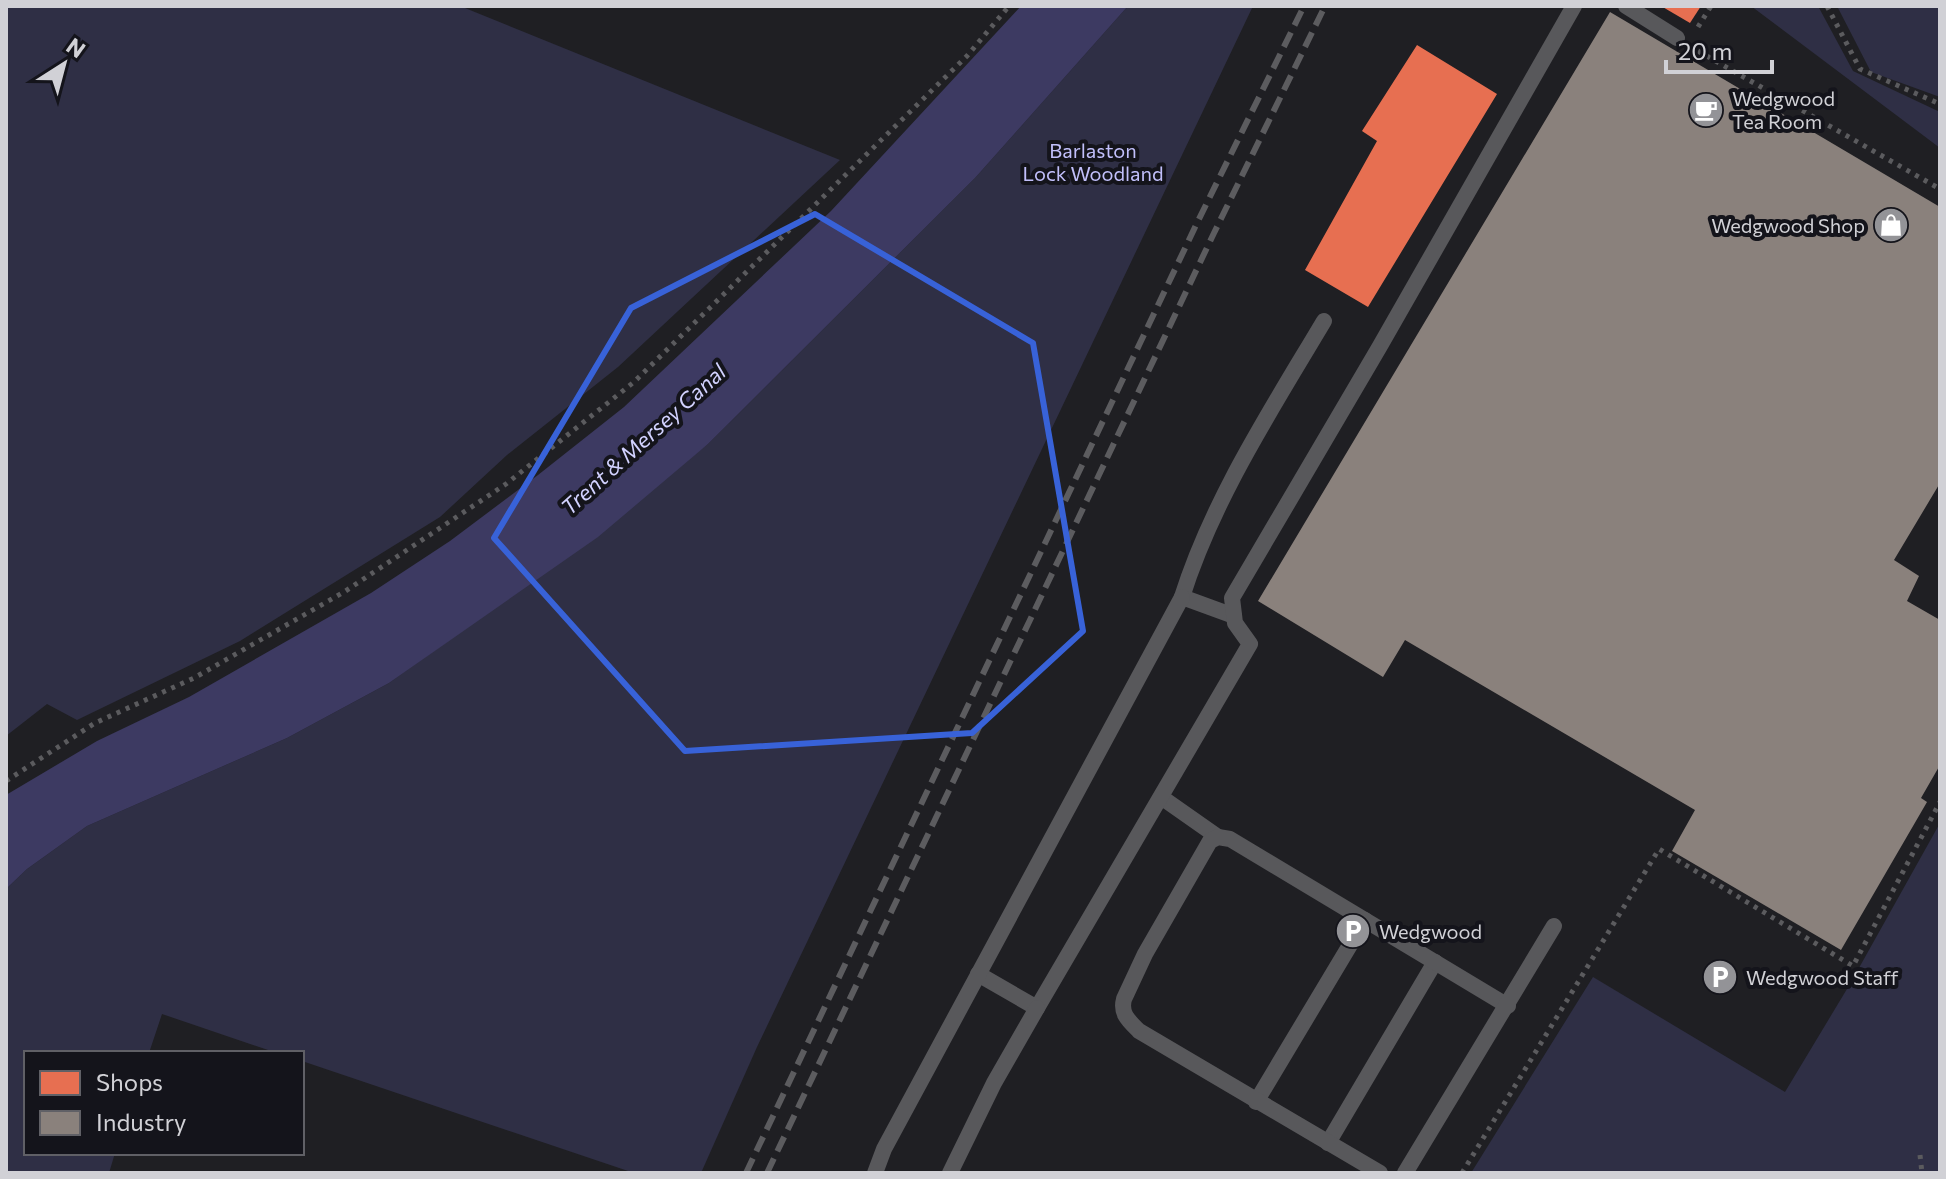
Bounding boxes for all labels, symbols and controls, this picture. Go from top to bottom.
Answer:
north arrow [24,24,104,104]
scale bar [1666,24,1772,74]
text: N [61,32,91,63]
text: 20 m [1678,36,1732,65]
place label: Wedgwood Tea Room [1732,86,1835,133]
cafe icon: Wedgwood Tea Room [1687,91,1725,129]
park label: Barlaston Lock Woodland [1023,138,1163,185]
shop icon: Wedgwood Shop [1872,206,1910,244]
place label: Wedgwood Shop [1711,213,1865,237]
water label: Trent & Mersey Canal [555,358,731,520]
parking icon: Wedgwood [1334,912,1372,950]
place label: Wedgwood [1379,919,1482,943]
parking icon: Wedgwood Staff [1701,958,1739,996]
place label: Wedgwood Staff [1746,965,1899,989]
legend [24,1051,304,1155]
text: Shops [96,1067,163,1096]
text: Industry [96,1107,186,1136]

